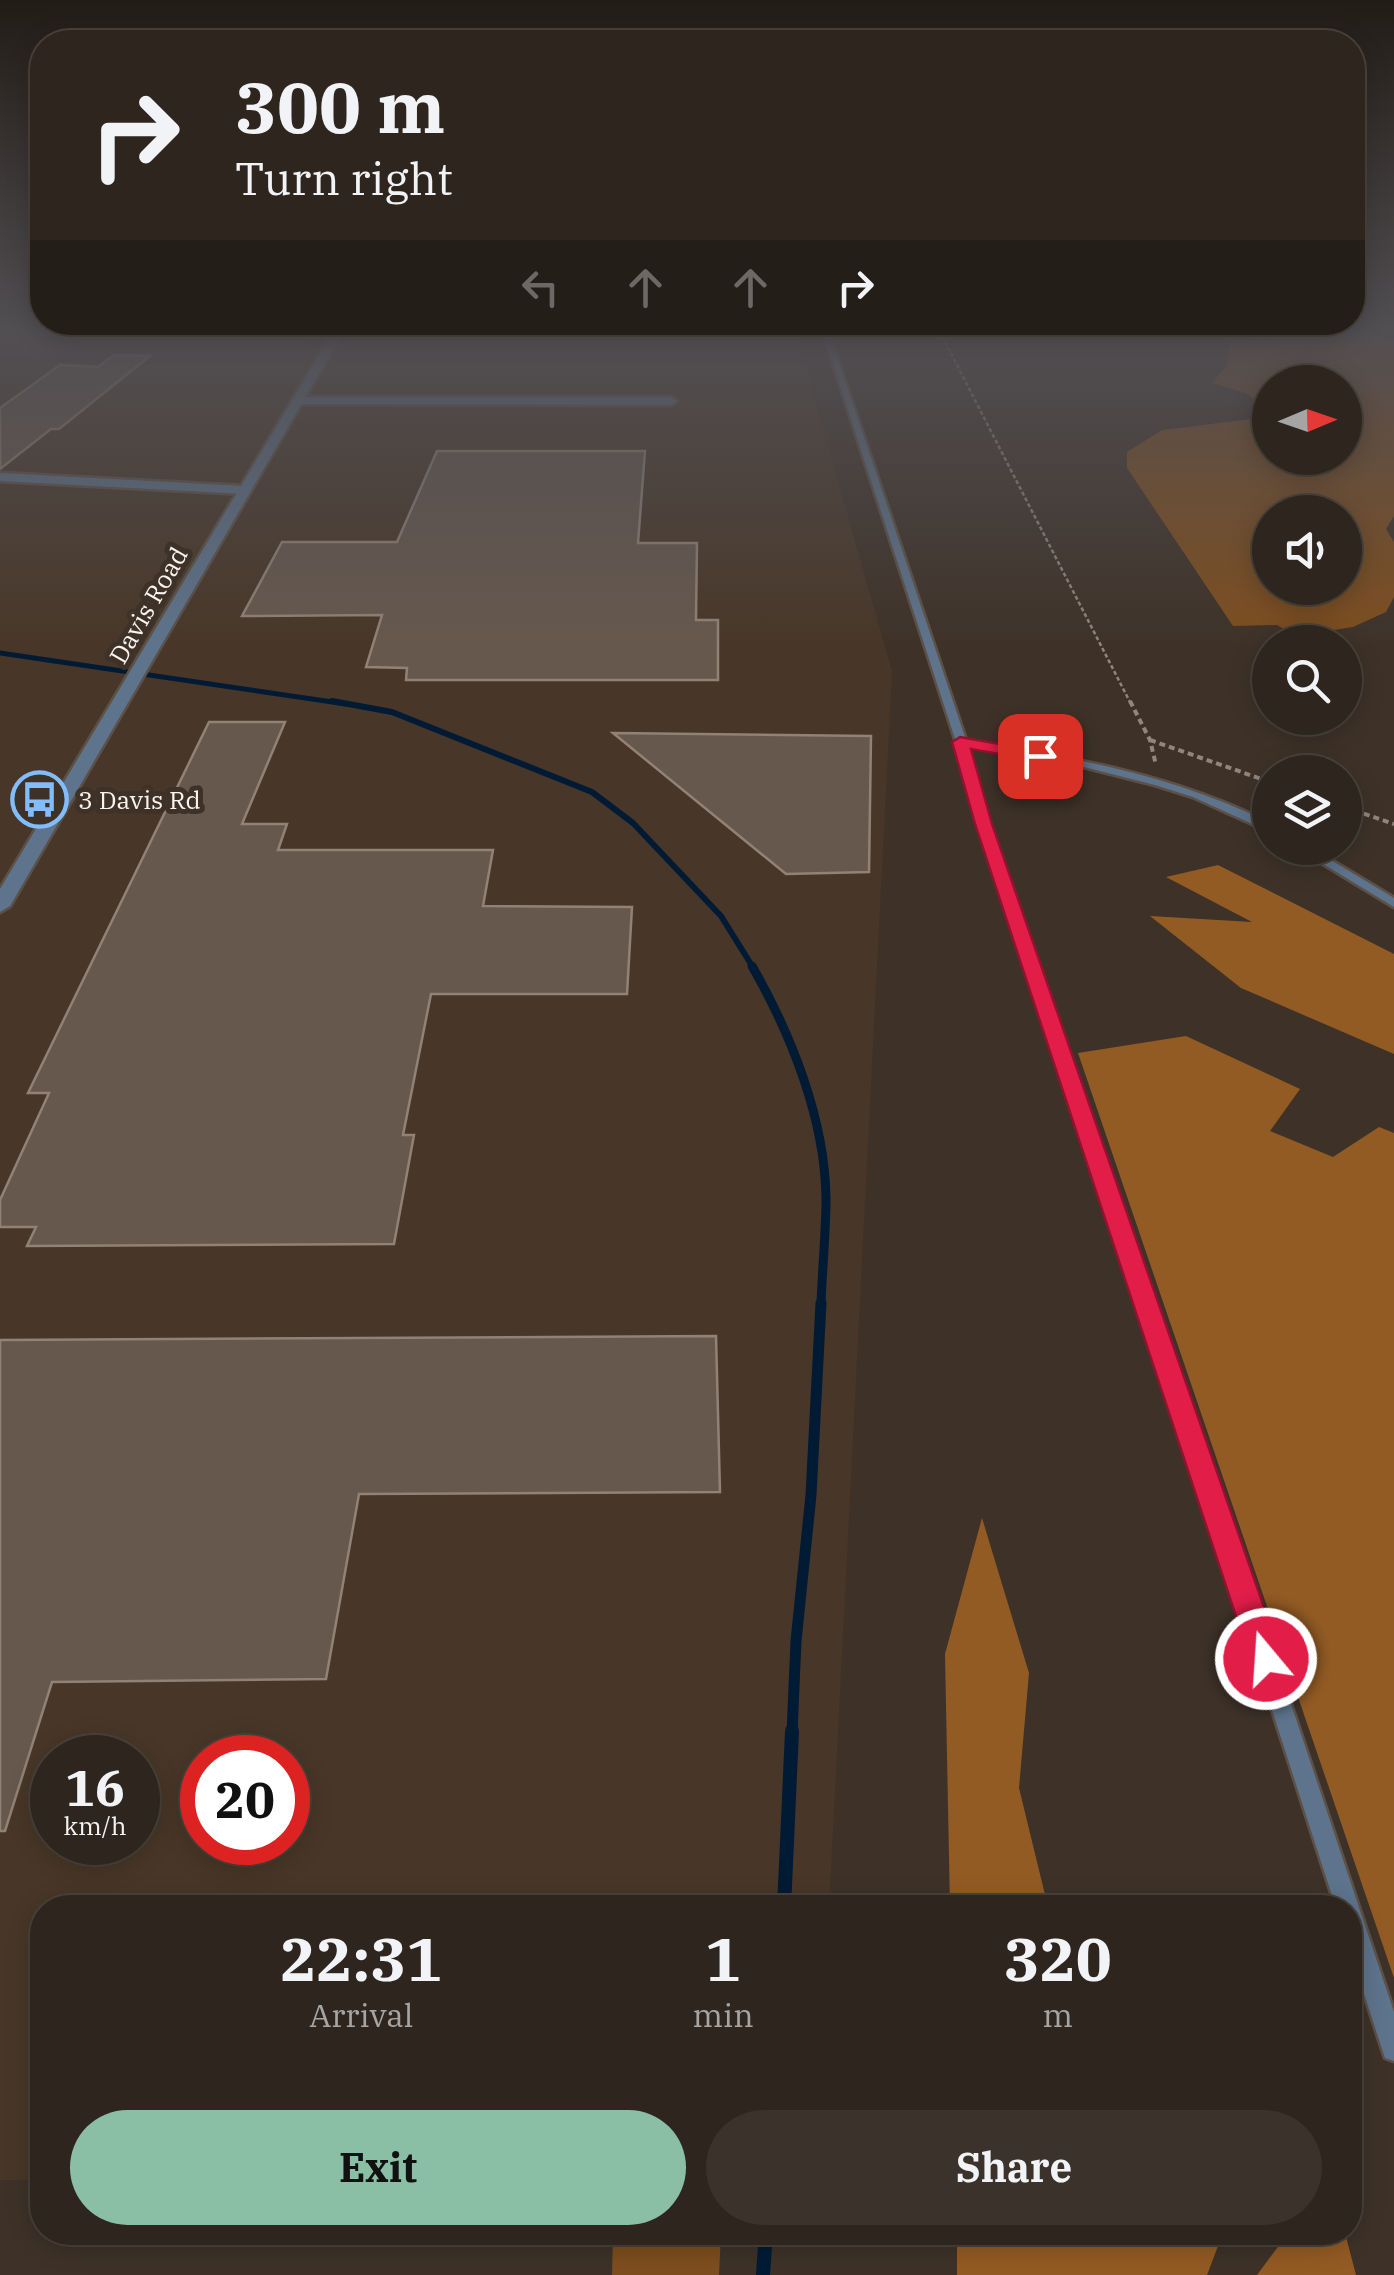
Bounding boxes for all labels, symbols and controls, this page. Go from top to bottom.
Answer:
text: 300 m [235,61,445,152]
icon: right [70,70,200,200]
text: Turn right [235,149,453,207]
icon: left [513,260,568,315]
icon: ahead [618,260,673,315]
icon: ahead [723,260,778,315]
icon: right [828,260,883,315]
north arrow [1252,365,1362,475]
map controls [1252,365,1362,865]
button: sound [1252,495,1362,605]
street label: Davis Road [101,541,195,669]
button: search [1252,625,1362,735]
pin [998,714,1083,799]
icon: arrive [1013,729,1068,784]
button: layers [1252,755,1362,865]
bus stop icon: 3 Davis Rd [9,769,69,829]
place label: 3 Davis Rd [78,783,201,816]
position arrow [1214,1607,1318,1711]
speed limit sign: 20 [180,1735,310,1865]
text: 16 [65,1755,125,1820]
text: km/h [63,1809,127,1842]
text: 22:31 [280,1919,442,1998]
text: 1 [705,1919,741,1998]
text: 320 [1004,1919,1112,1998]
text: Arrival [309,1994,413,2036]
text: min [693,1994,754,2036]
text: m [1043,1994,1073,2036]
button: Exit [70,2110,686,2225]
button: Share [706,2110,1322,2225]

